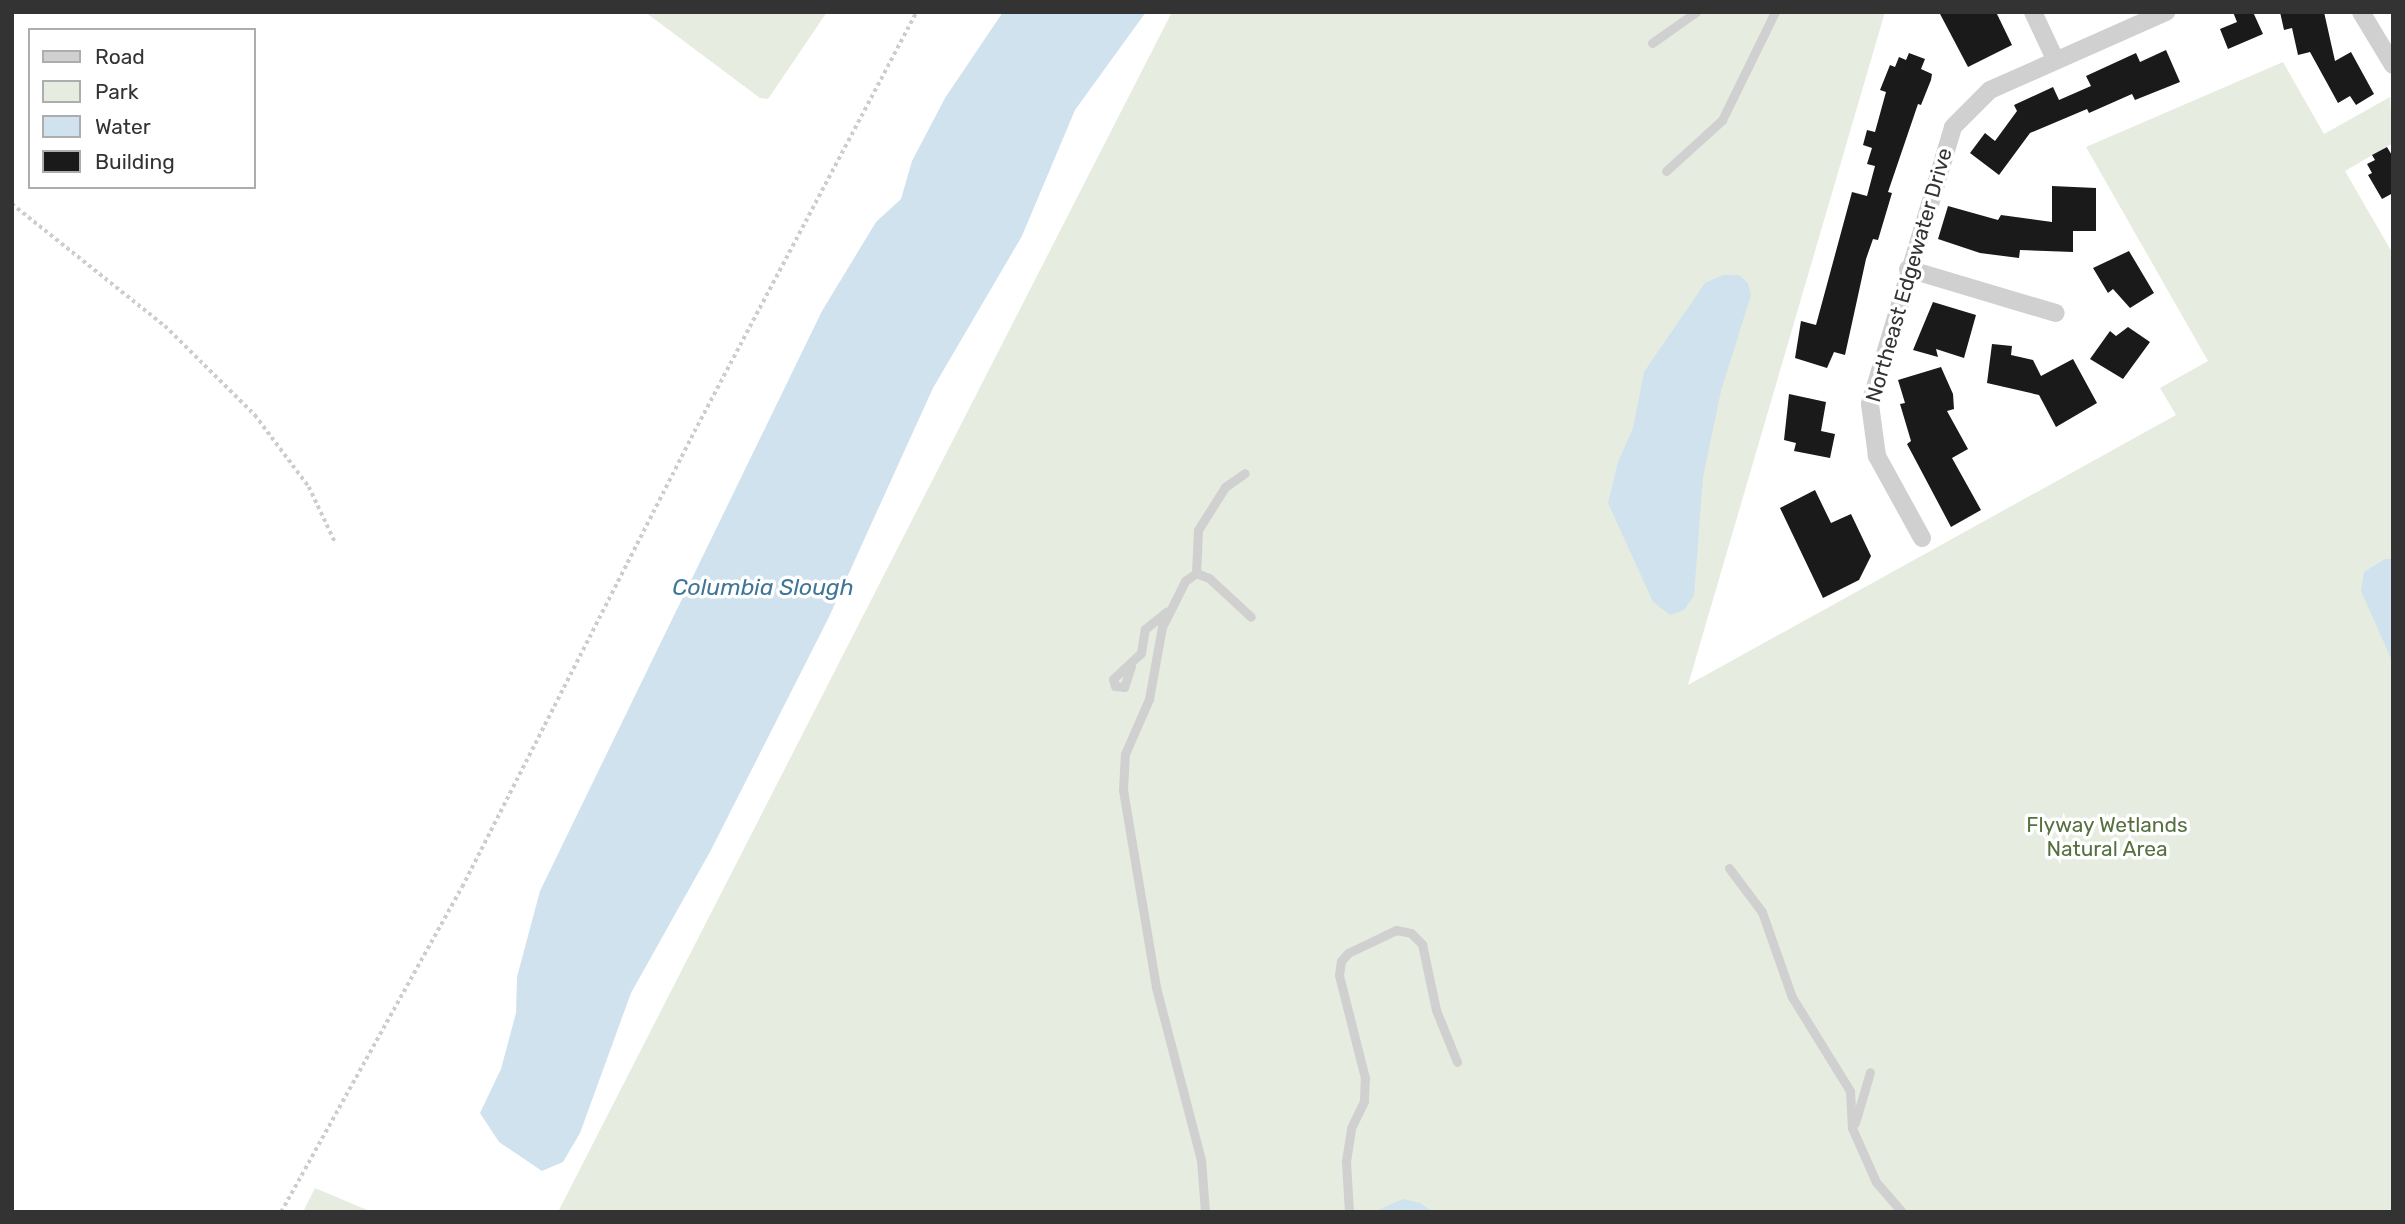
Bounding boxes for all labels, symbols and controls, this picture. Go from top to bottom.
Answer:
legend [28,28,256,189]
text: Road [95,44,145,69]
text: Park [95,79,139,104]
text: Water [95,114,151,139]
street label: Northeast Edgewater Drive [1861,145,1957,405]
text: Building [95,149,175,174]
water label: Columbia Slough [672,573,854,601]
park label: Flyway Wetlands Natural Area [2026,812,2188,862]

